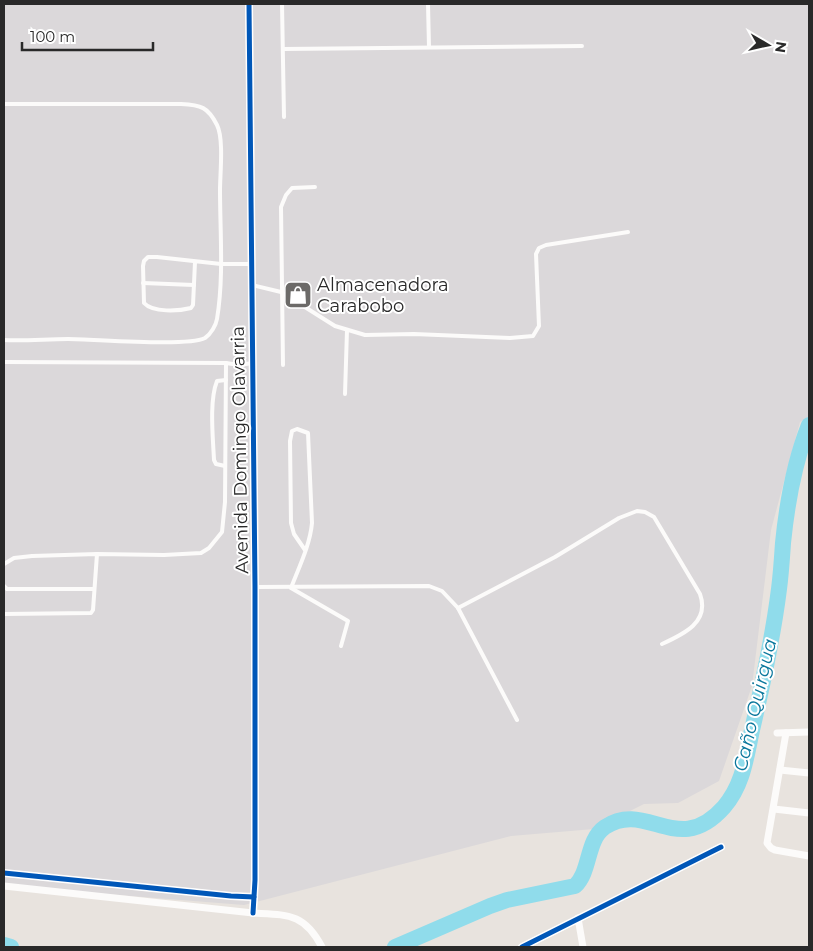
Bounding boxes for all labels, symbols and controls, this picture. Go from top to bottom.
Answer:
scale bar [22,20,154,52]
north arrow [743,20,793,70]
text: 100 m [30,27,75,46]
text: N [771,40,791,54]
place label: Almacenadora Carabobo [317,274,449,317]
shop icon: Almacenadora Carabobo [283,280,313,310]
street label: Avenida Domingo Olavarria [227,326,253,574]
water label: Caño Quirgua [729,636,781,774]

